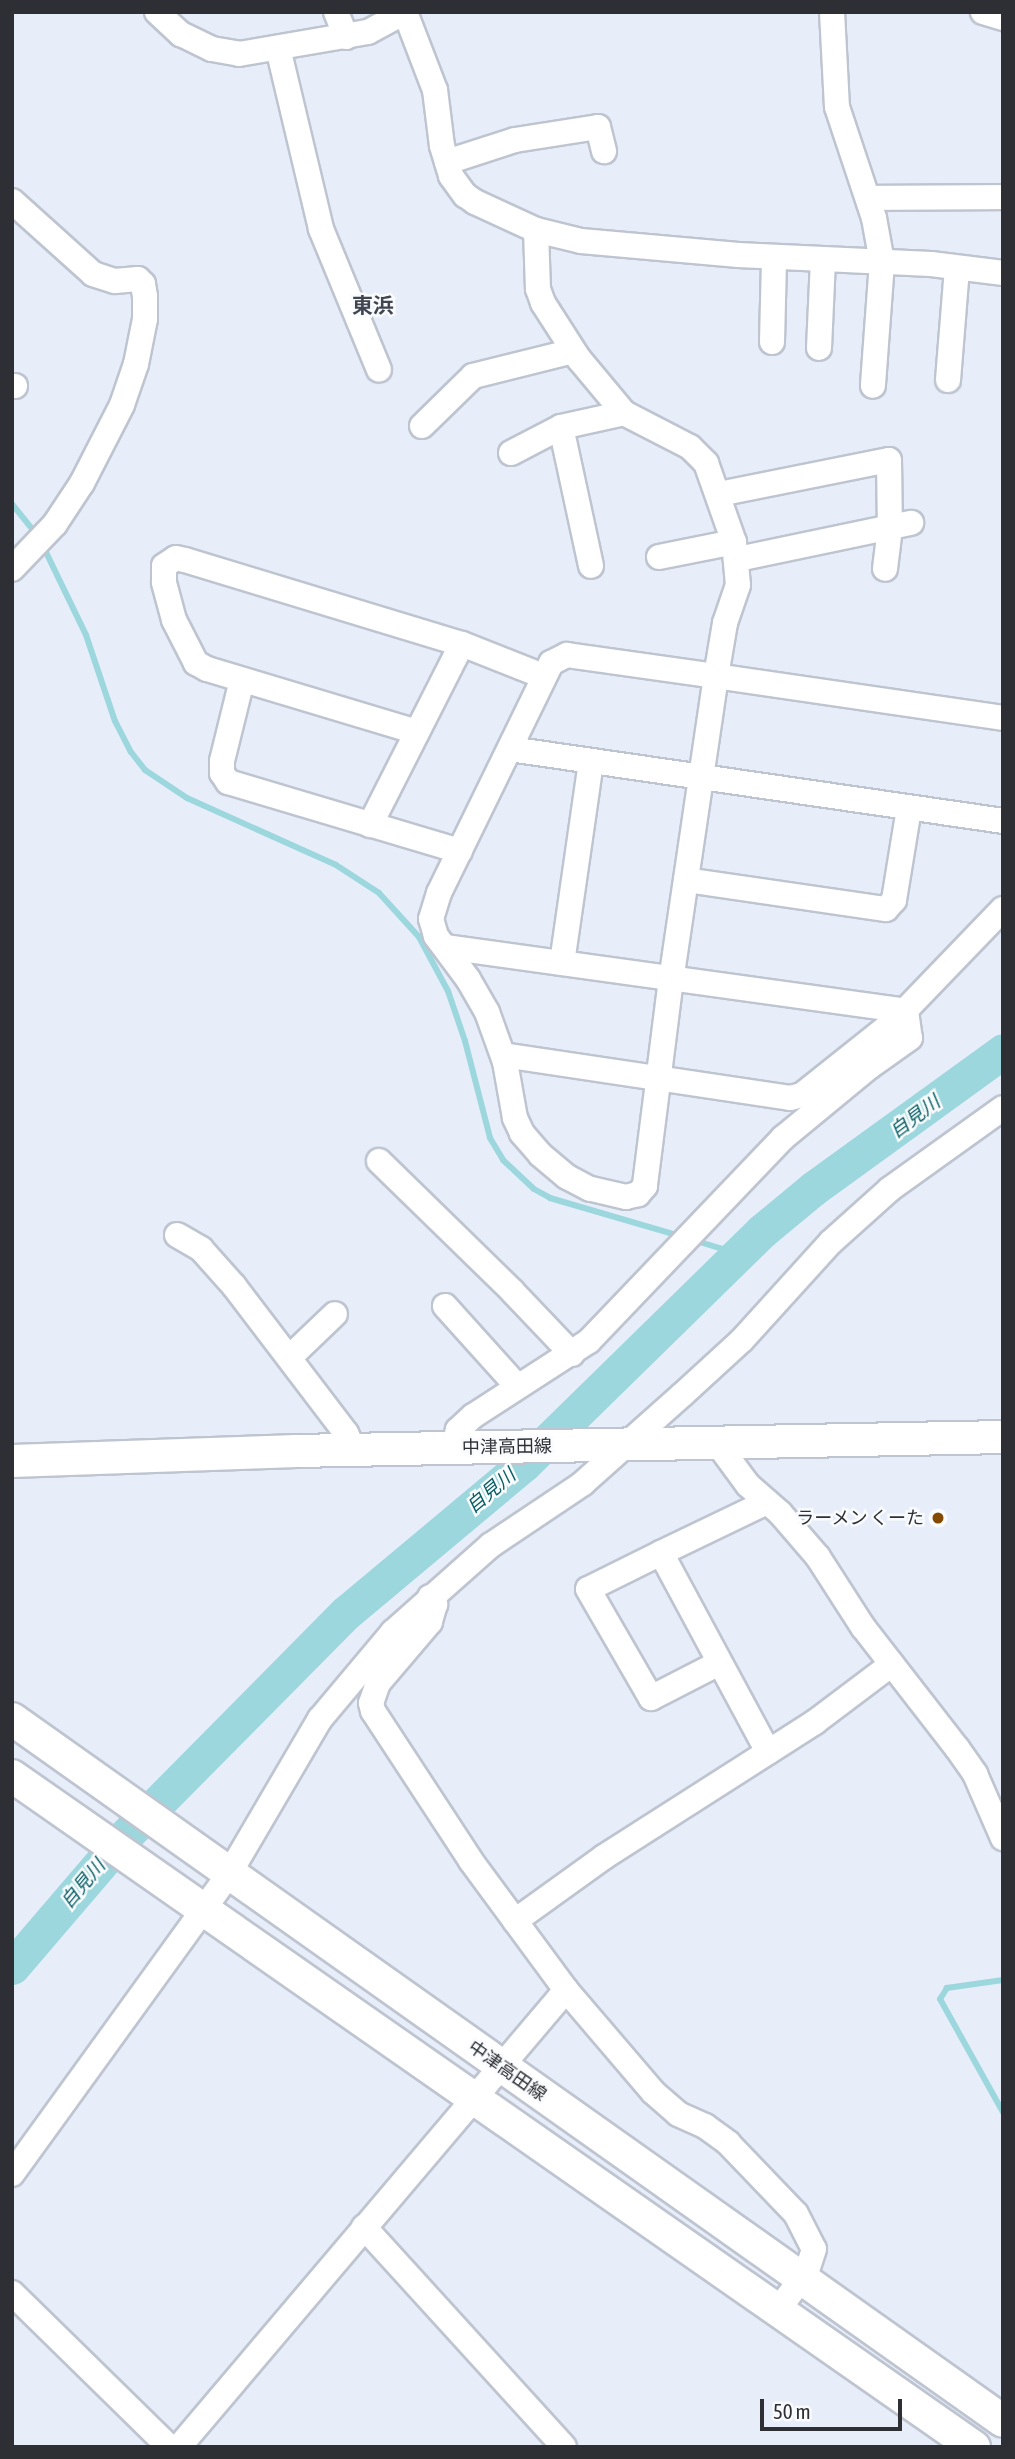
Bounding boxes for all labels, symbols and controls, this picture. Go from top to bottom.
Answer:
district label: 東浜 [352,292,394,318]
water label: 自見川 [885,1091,945,1143]
street label: 中津高田線 [462,1435,552,1459]
water label: 自見川 [462,1464,520,1518]
place label: ラーメン くーた [796,1507,924,1529]
marker: ラーメン くーた [930,1510,946,1526]
water label: 自見川 [56,1855,110,1913]
street label: 中津高田線 [464,2036,550,2106]
scale bar [763,2386,905,2430]
text: 50 m [773,2399,811,2423]

